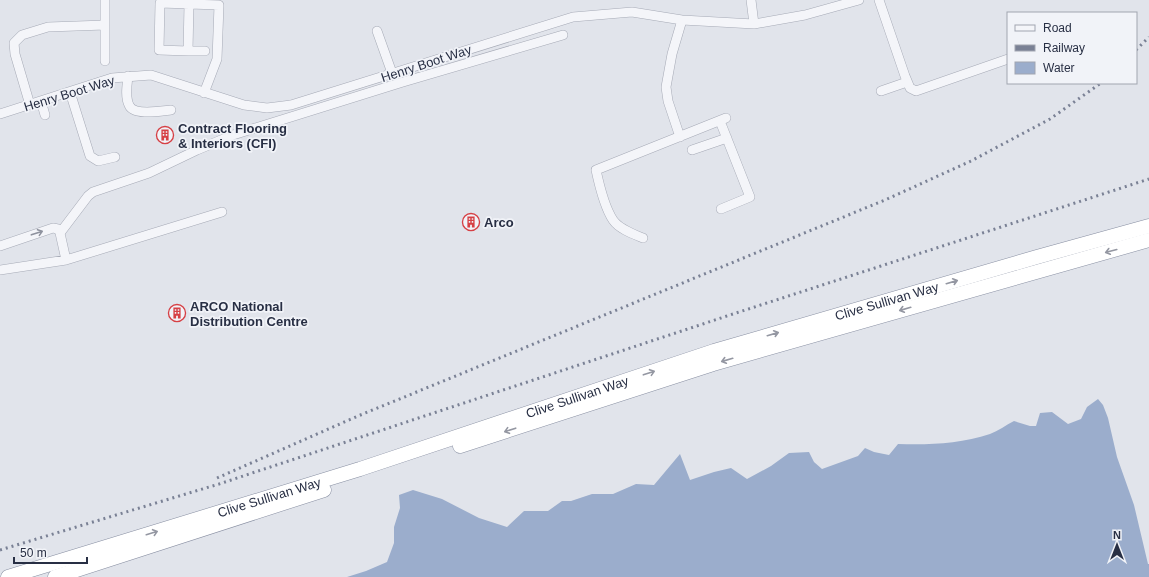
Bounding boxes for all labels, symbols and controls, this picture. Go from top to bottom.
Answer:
legend [1007,12,1137,84]
text: Road [1043,21,1072,35]
text: Railway [1043,41,1085,55]
street label: Henry Boot Way [379,42,474,85]
text: Water [1043,61,1075,75]
street label: Henry Boot Way [22,72,117,114]
place label: Contract Flooring & Interiors (CFI) [178,121,287,151]
building icon: Contract Flooring & Interiors (CFI) [155,125,175,145]
building icon: Arco [461,212,481,232]
place label: Arco [484,215,514,230]
one-way arrow [31,229,43,237]
one-way arrow [1105,247,1118,255]
one-way arrow [945,278,958,285]
street label: Clive Sullivan Way [833,279,941,323]
place label: ARCO National Distribution Centre [190,299,308,329]
building icon: ARCO National Distribution Centre [167,303,187,323]
one-way arrow [899,306,912,313]
one-way arrow [766,330,779,337]
one-way arrow [720,357,733,364]
one-way arrow [642,369,655,376]
street label: Clive Sullivan Way [524,373,631,421]
one-way arrow [504,426,516,434]
street label: Clive Sullivan Way [216,474,323,520]
north arrow [1097,525,1137,565]
one-way arrow [145,529,158,536]
text: N [1113,529,1121,541]
scale bar [14,539,87,565]
text: 50 m [20,546,47,560]

